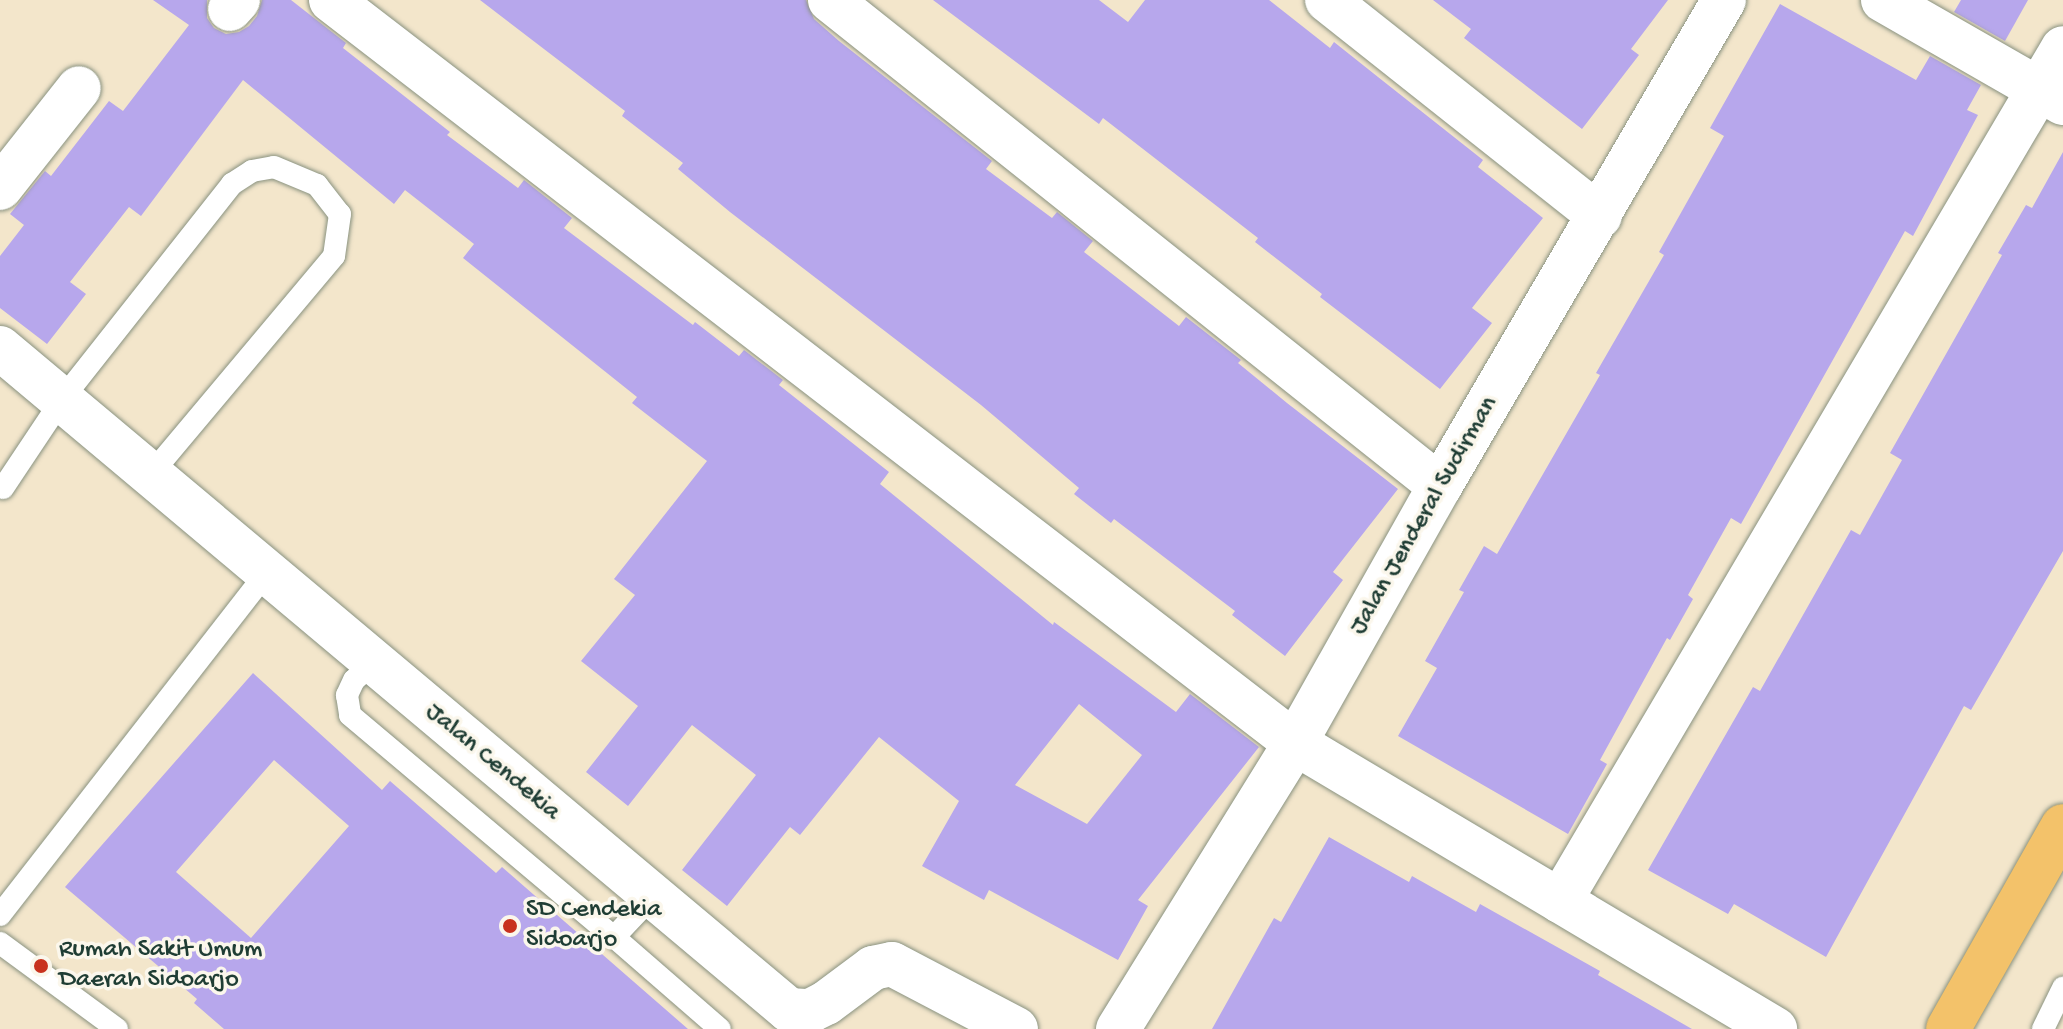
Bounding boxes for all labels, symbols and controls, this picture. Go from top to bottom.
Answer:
street label: Jalan Jenderal Sudirman [1344,391,1506,641]
street label: Jalan Cendekia [418,697,566,829]
place label: SD Cendekia Sidoarjo [526,895,661,956]
marker: SD Cendekia Sidoarjo [501,917,519,935]
place label: Rumah Sakit Umum Daerah Sidoarjo [59,935,262,996]
marker: Rumah Sakit Umum Daerah Sidoarjo [30,955,52,977]

